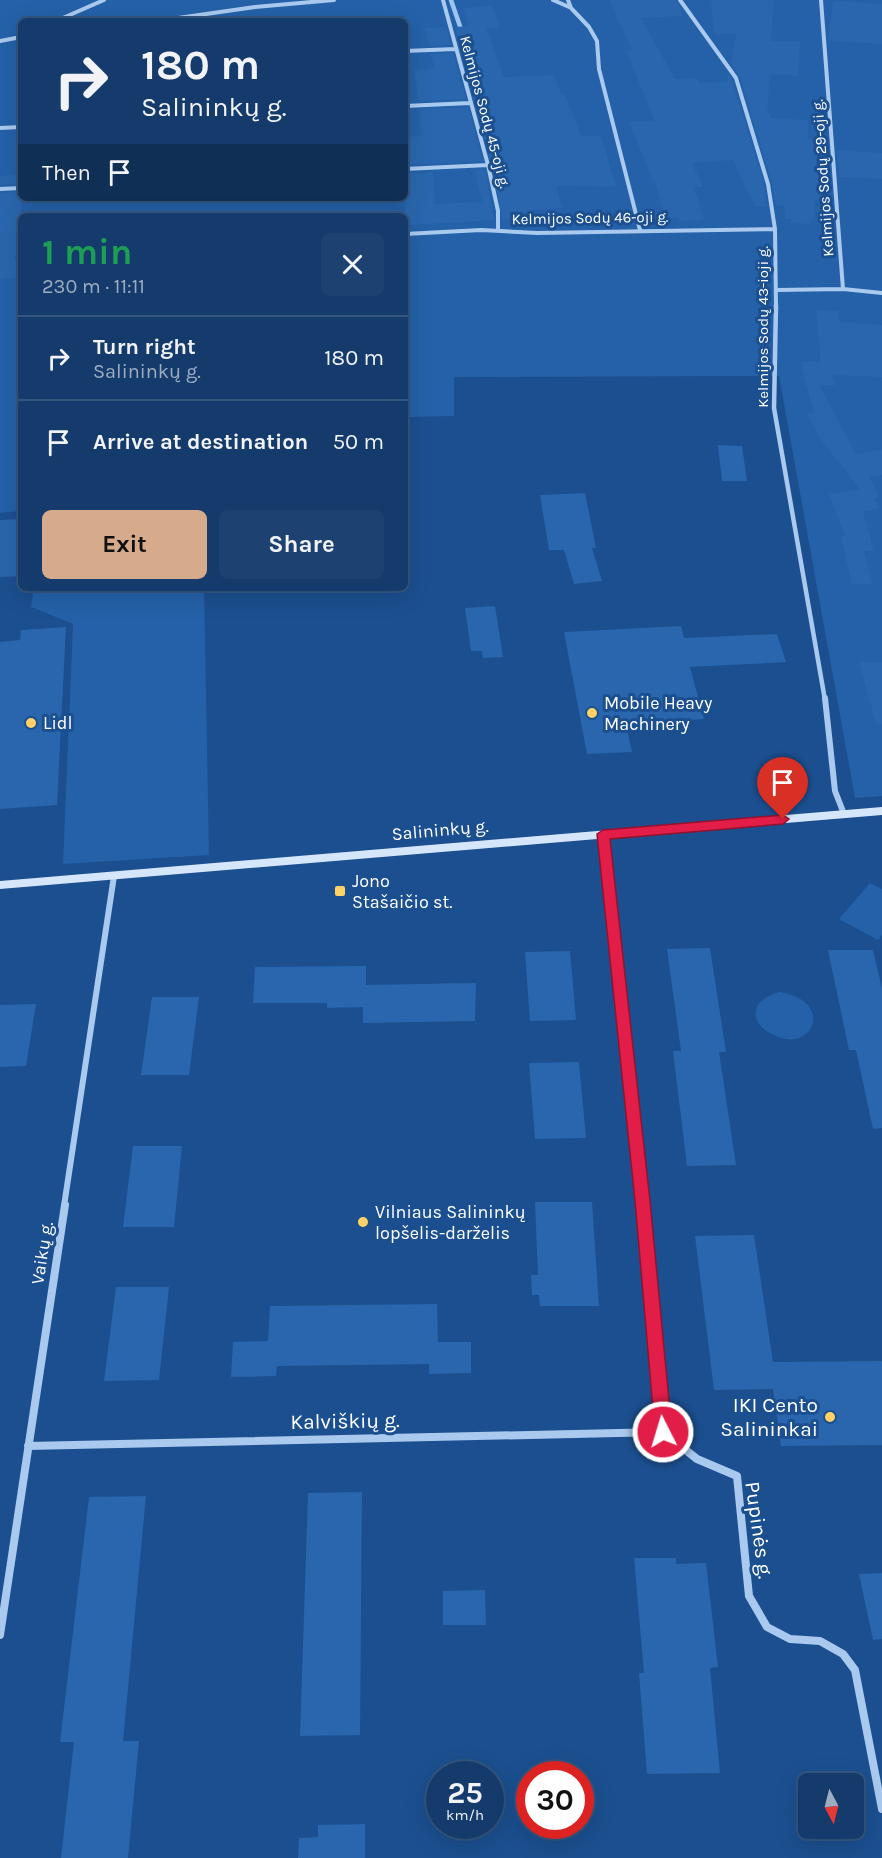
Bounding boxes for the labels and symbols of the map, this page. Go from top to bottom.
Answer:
street label: Kelmijos Sodų 45-oji g. [456,34,514,190]
street label: Kelmijos Sodų 29-oji g. [809,99,837,257]
street label: Kelmijos Sodų 46-oji g. [511,208,669,228]
street label: Kelmijos Sodų 43-ioji g. [754,246,772,408]
place label: Mobile Heavy Machinery [604,692,713,735]
marker: Mobile Heavy Machinery [585,706,599,720]
place label: Lidl [43,712,72,734]
marker: Lidl [24,716,38,730]
pin [757,757,808,819]
street label: Salininkų g. [391,815,489,845]
place label: Jono Stašaičio st. [352,870,453,913]
marker: Jono Stašaičio st. [333,884,347,898]
place label: Vilniaus Salininkų lopšelis-darželis [375,1201,526,1244]
marker: Vilniaus Salininkų lopšelis-darželis [356,1215,370,1229]
street label: Vaikų g. [26,1220,58,1286]
place label: IKI Cento Salininkai [720,1393,818,1441]
position arrow [631,1400,695,1464]
street label: Kalviškių g. [290,1408,400,1434]
marker: IKI Cento Salininkai [823,1410,837,1424]
street label: Pupinės g. [740,1480,778,1580]
speed limit sign: 30 [516,1761,594,1839]
north arrow [798,1773,864,1839]

